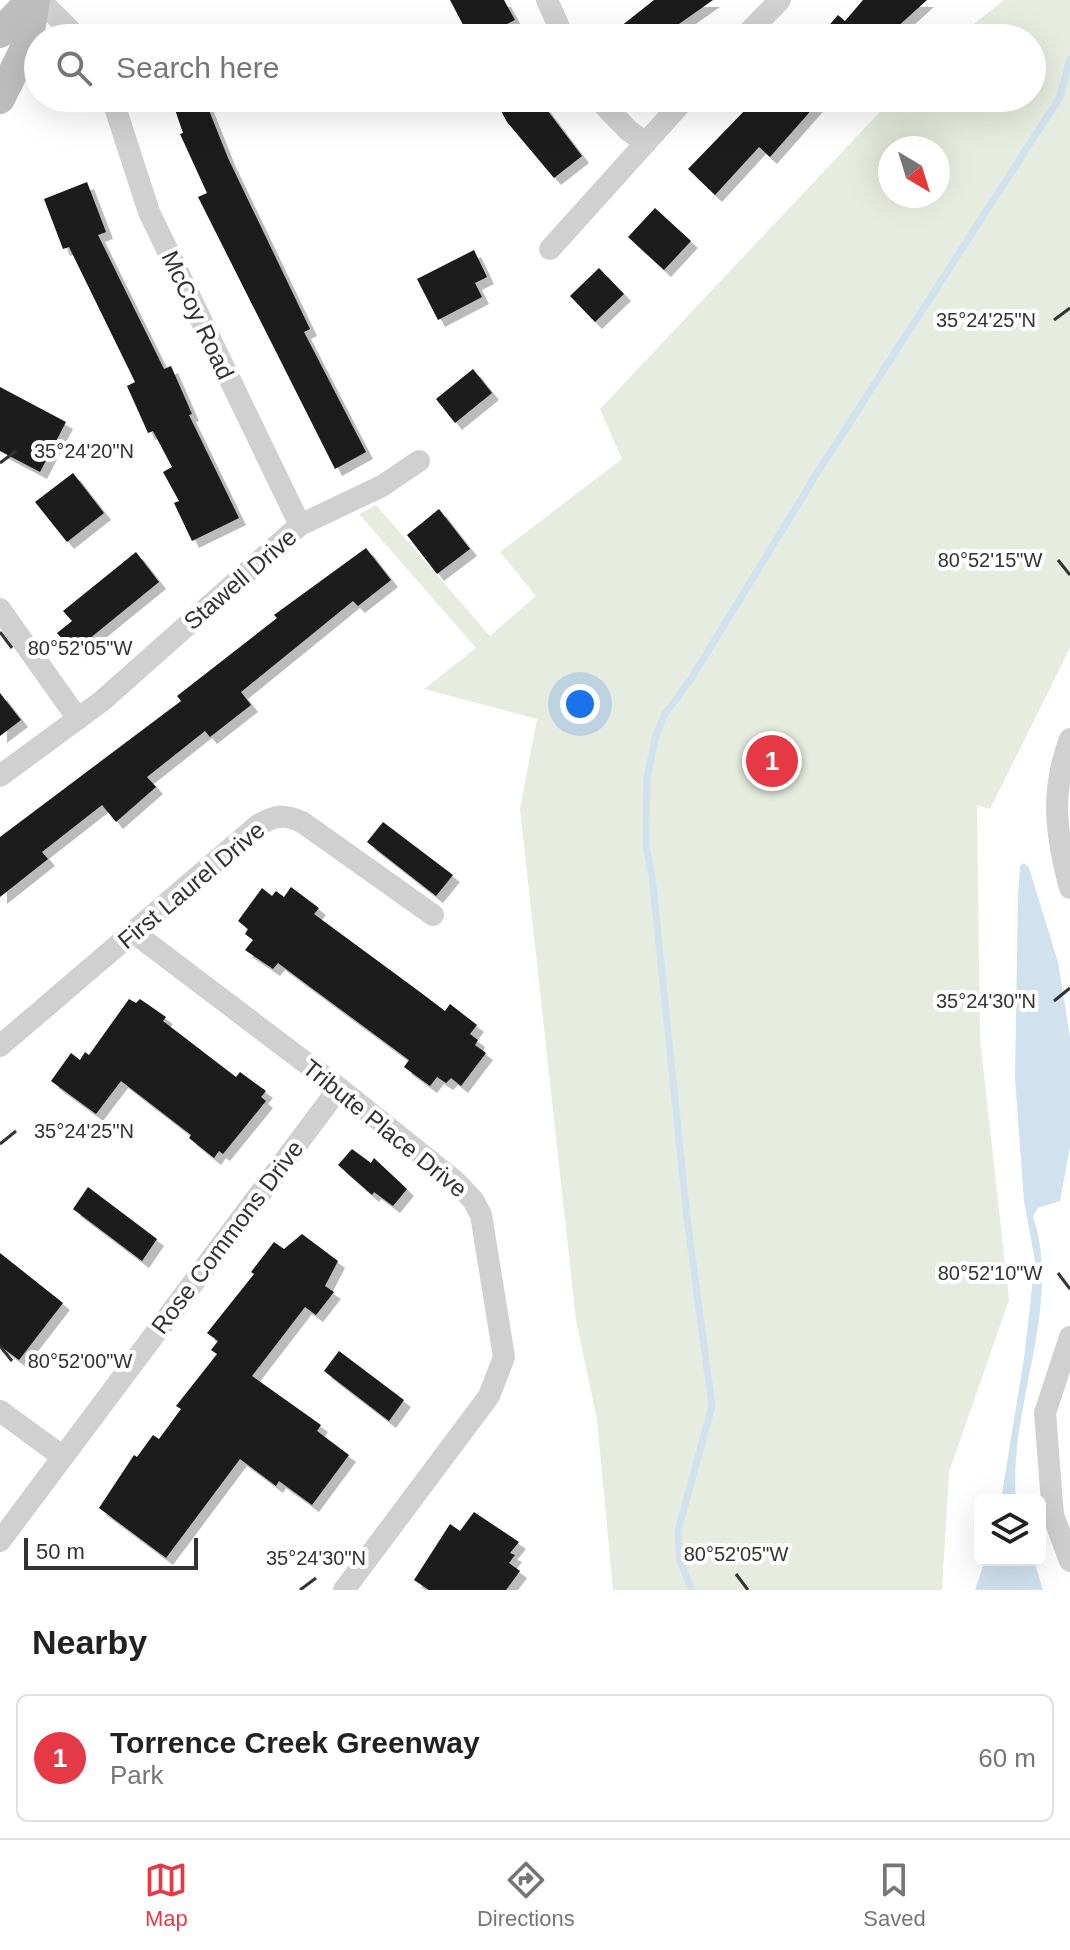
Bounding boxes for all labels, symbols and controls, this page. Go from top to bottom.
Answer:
search box [24,24,1046,112]
icon: search [52,46,96,90]
text: Search here [116,51,279,84]
north arrow [878,136,950,208]
street label: McCoy Road [156,246,240,384]
text: 35°24'25"N [936,309,1036,331]
text: 35°24'20"N [34,440,134,462]
street label: Stawell Drive [178,523,302,635]
text: 80°52'15"W [938,549,1042,571]
text: 80°52'05"W [28,637,132,659]
your location [560,684,600,724]
pin: 1 [746,731,798,791]
street label: First Laurel Drive [112,816,270,954]
text: 35°24'30"N [936,990,1036,1012]
street label: Tribute Place Drive [298,1054,472,1202]
text: 35°24'25"N [34,1120,134,1142]
street label: Rose Commons Drive [146,1135,308,1339]
text: 80°52'10"W [938,1262,1042,1284]
text: 80°52'00"W [28,1350,132,1372]
map controls [974,1494,1046,1566]
button: layers [974,1494,1046,1566]
scale bar [24,1534,198,1570]
text: 50 m [36,1539,85,1564]
text: 80°52'05"W [684,1543,788,1565]
text: 35°24'30"N [266,1547,366,1569]
text: Nearby [32,1623,147,1661]
text: Torrence Creek Greenway [110,1726,480,1759]
text: 1 [53,1743,67,1773]
text: 60 m [978,1743,1036,1773]
text: Park [110,1760,163,1790]
tab: Map [144,1858,188,1932]
tab: Directions [477,1858,575,1932]
tab: Saved [863,1858,926,1932]

